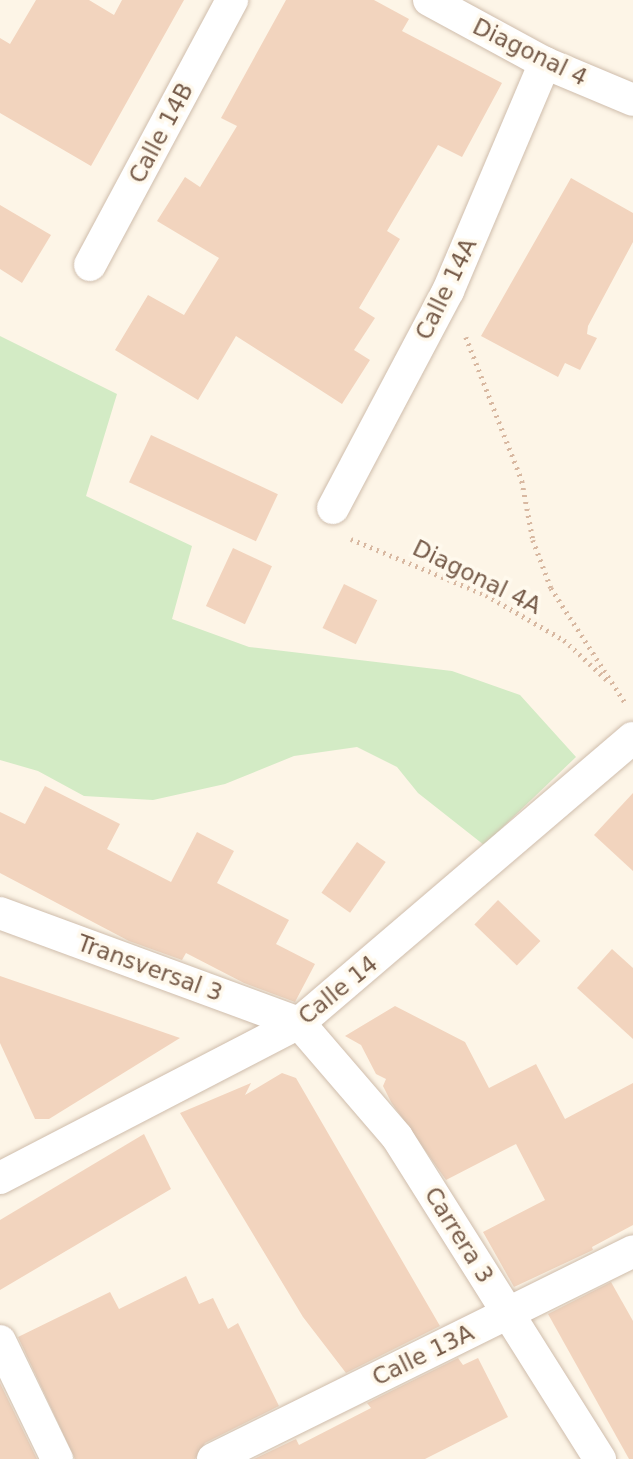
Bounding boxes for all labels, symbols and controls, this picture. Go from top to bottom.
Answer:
street label: Diagonal 4 [468,12,592,92]
street label: Calle 14B [123,78,199,188]
street label: Calle 14A [410,234,482,344]
street label: Diagonal 4A [408,534,546,620]
street label: Transversal 3 [74,929,226,1007]
street label: Calle 14 [293,950,383,1030]
street label: Carrera 3 [419,1182,499,1288]
street label: Calle 13A [368,1319,478,1391]

